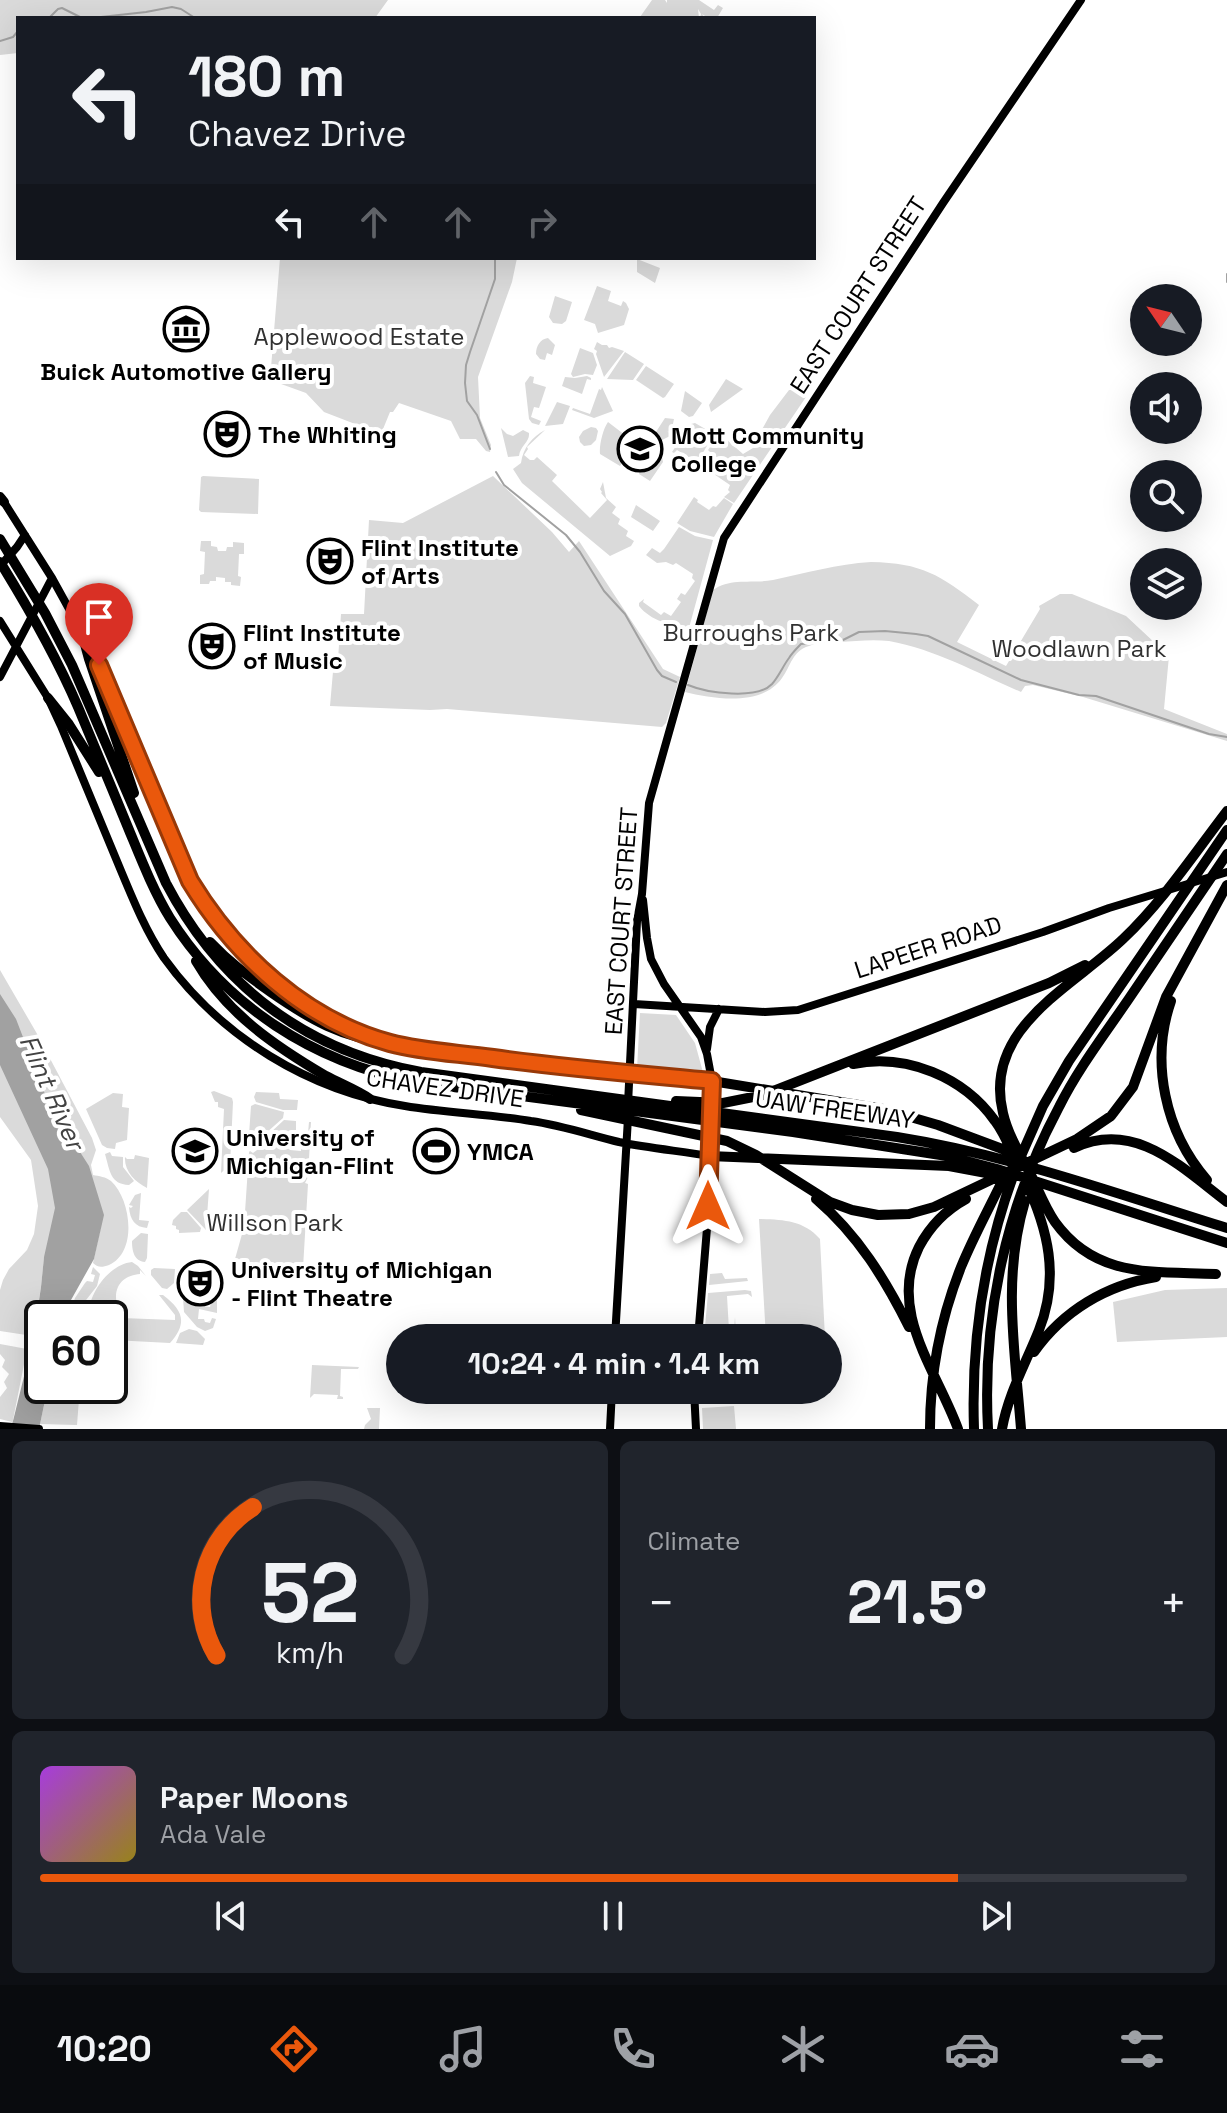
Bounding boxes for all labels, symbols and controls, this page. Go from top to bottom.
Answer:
text: 180 m [188,41,345,112]
icon: left [56,48,160,152]
text: Chavez Drive [188,111,407,157]
street label: EAST COURT STREET [783,191,933,399]
icon: left [268,200,312,244]
icon: ahead [352,200,396,244]
icon: ahead [436,200,480,244]
icon: right [520,200,564,244]
north arrow [1130,284,1202,356]
map controls [1130,284,1202,620]
museum icon: Buick Automotive Gallery [162,305,210,353]
park label: Applewood Estate [254,321,464,352]
place label: Buick Automotive Gallery [40,356,332,387]
button: sound [1130,372,1202,444]
theatre icon: The Whiting [203,410,251,458]
place label: The Whiting [258,419,397,450]
place label: Mott Community College [671,420,864,479]
school or university icon: Mott Community College [616,425,664,473]
button: search [1130,460,1202,532]
place label: Flint Institute of Arts [361,532,519,591]
theatre icon: Flint Institute of Arts [306,537,354,585]
button: layers [1130,548,1202,620]
pin [65,583,133,665]
icon: arrive [77,595,121,639]
place label: Flint Institute of Music [243,617,401,676]
park label: Burroughs Park [663,617,839,648]
theatre icon: Flint Institute of Music [188,622,236,670]
park label: Woodlawn Park [991,633,1167,664]
street label: EAST COURT STREET [598,806,644,1036]
street label: LAPEER ROAD [850,909,1006,985]
water label: Flint River [12,1029,94,1158]
street label: CHAVEZ DRIVE [364,1062,526,1114]
street label: UAW FREEWAY [753,1082,917,1136]
place label: University of Michigan-Flint [226,1122,394,1181]
school or university icon: University of Michigan-Flint [171,1127,219,1175]
sports icon: YMCA [412,1127,460,1175]
place label: YMCA [467,1136,534,1167]
position arrow [666,1164,750,1248]
park label: Willson Park [207,1207,344,1238]
place label: University of Michigan - Flint Theatre [231,1254,493,1313]
theatre icon: University of Michigan - Flint Theatre [176,1259,224,1307]
speed limit sign: 60 [24,1300,128,1404]
text: 10:24 · 4 min · 1.4 km [468,1344,760,1383]
text: Climate [648,1524,740,1558]
text: 52 [260,1540,359,1646]
text: 21.5° [847,1564,987,1641]
text: − [648,1575,675,1631]
text: + [1160,1575,1187,1631]
text: km/h [276,1635,344,1671]
text: Paper Moons [160,1778,349,1817]
text: Ada Vale [160,1817,266,1851]
icon: previous [209,1894,253,1938]
icon: pause [591,1894,635,1938]
icon: next [974,1894,1018,1938]
icon: directions [266,2021,322,2077]
icon: music [435,2021,491,2077]
icon: phone [605,2021,661,2077]
icon: climate [775,2021,831,2077]
icon: car [944,2021,1000,2077]
icon: filters [1114,2021,1170,2077]
text: 10:20 [57,2026,152,2072]

